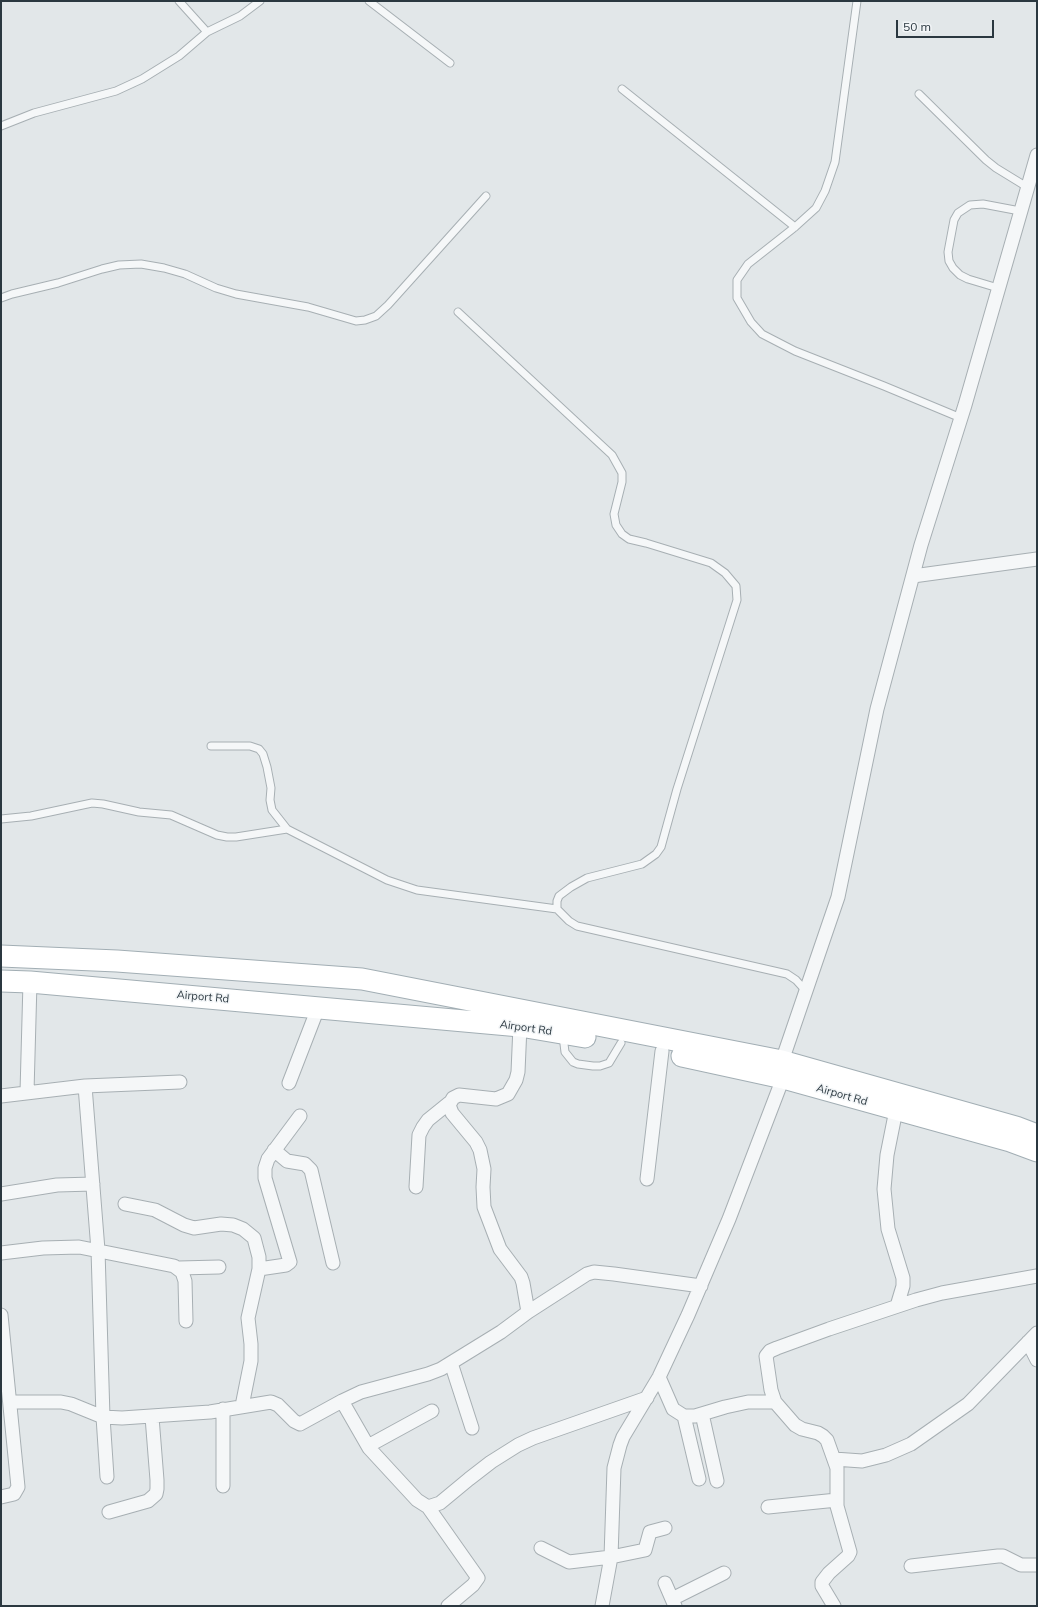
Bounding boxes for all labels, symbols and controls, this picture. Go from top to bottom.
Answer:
scale bar [898,12,996,38]
text: 50 m [903,19,931,34]
street label: Airport Rd [176,988,230,1006]
street label: Airport Rd [499,1018,553,1038]
street label: Airport Rd [815,1081,869,1109]

